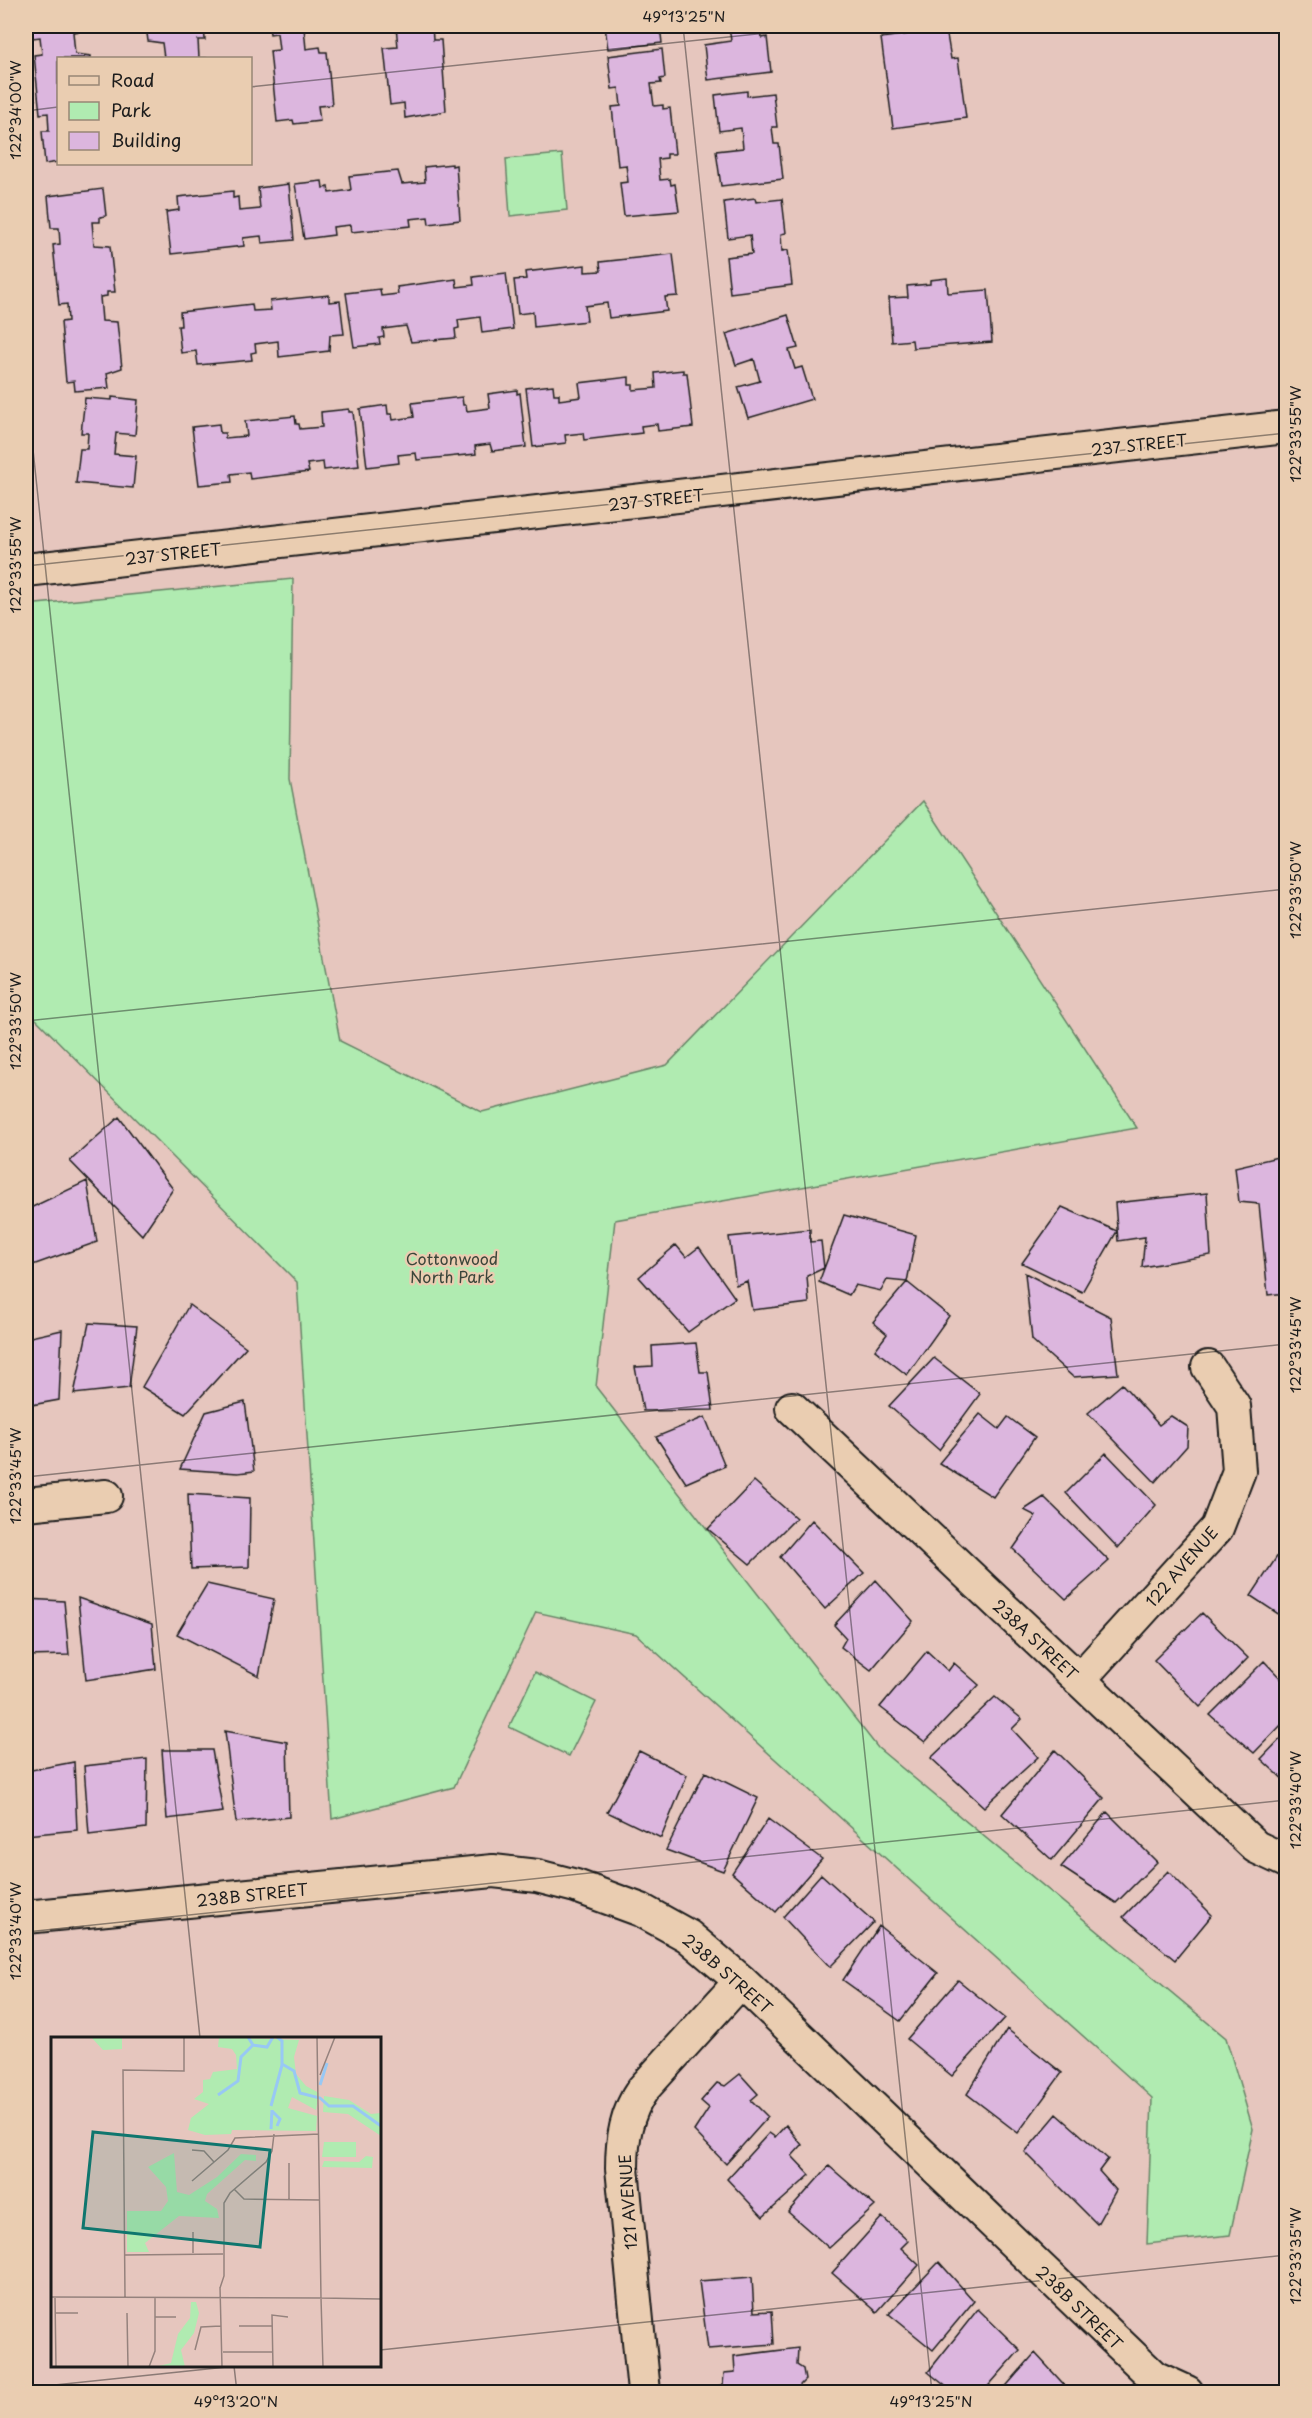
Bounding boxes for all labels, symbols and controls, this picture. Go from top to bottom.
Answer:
text: 49°13'25"N [643,4,726,27]
legend [57,57,252,165]
text: 122°34'00"W [3,60,26,160]
text: Road [111,66,155,93]
text: Park [111,96,151,123]
text: Building [111,126,181,153]
text: 122°33'55"W [1283,385,1306,482]
street label: 237 STREET [1090,427,1188,461]
street label: 237 STREET [607,482,705,516]
text: 122°33'55"W [3,516,26,613]
street label: 237 STREET [124,536,222,570]
text: 122°33'50"W [1283,840,1306,939]
text: 122°33'50"W [3,971,26,1070]
park label: Cottonwood North Park [406,1246,498,1288]
text: 122°33'45"W [1283,1296,1306,1393]
text: 122°33'45"W [3,1427,26,1524]
street label: 122 AVENUE [1139,1520,1223,1612]
street label: 238A STREET [988,1593,1084,1685]
text: 122°33'40"W [1283,1750,1306,1849]
street label: 238B STREET [195,1876,309,1912]
text: 122°33'40"W [3,1881,26,1980]
street label: 238B STREET [678,1927,778,2019]
inset map [51,2037,381,2367]
street label: 121 AVENUE [612,2153,642,2251]
text: 122°33'35"W [1283,2207,1306,2305]
street label: 238B STREET [1031,2259,1129,2355]
text: 49°13'20"N [194,2389,278,2412]
text: 49°13'25"N [890,2389,973,2412]

